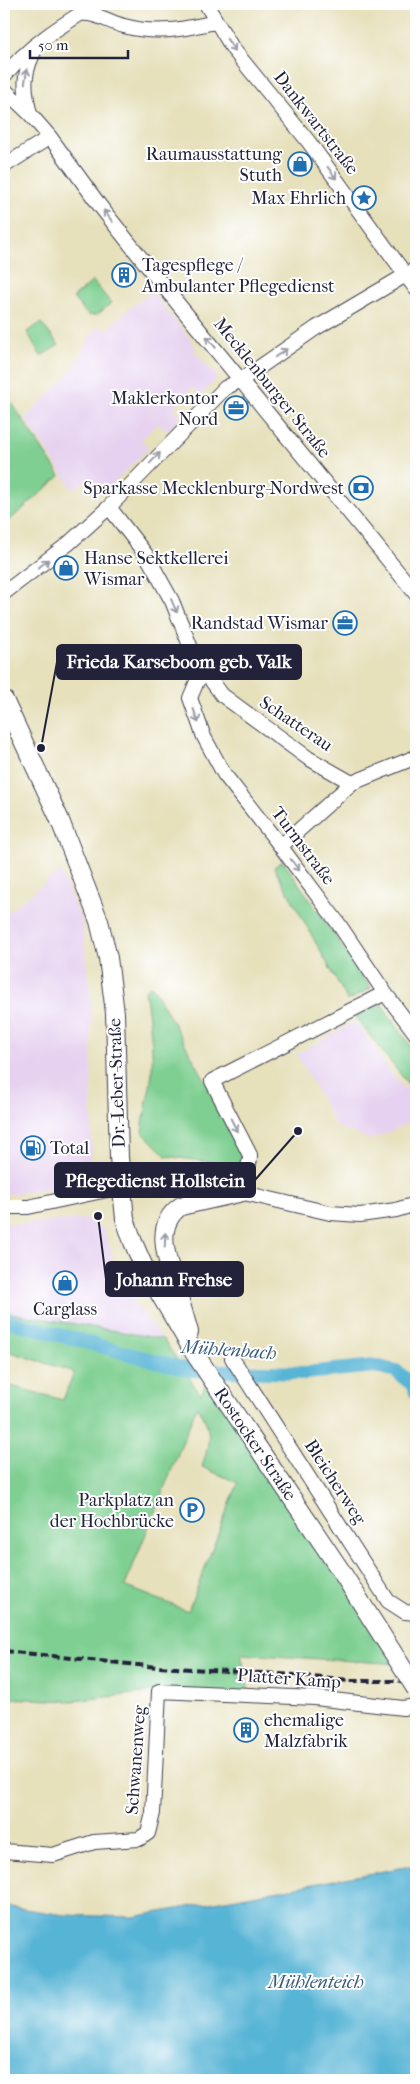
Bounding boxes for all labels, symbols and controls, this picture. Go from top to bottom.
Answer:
scale bar [30,28,128,60]
text: 50 m [38,36,69,54]
one-way arrow [226,38,236,52]
street label: Dankwartstraße [269,67,363,179]
one-way arrow [21,69,31,85]
place label: Raumausstattung Stuth [146,144,282,186]
shop icon: Raumausstattung Stuth [287,151,313,177]
one-way arrow [327,166,337,180]
place icon: Max Ehrlich [351,185,377,211]
place label: Max Ehrlich [251,188,346,209]
one-way arrow [102,210,113,223]
place label: Tagespflege / Ambulanter Pflegedienst [141,255,335,297]
building icon: Tagespflege / Ambulanter Pflegedienst [111,262,137,288]
street label: Mecklenburger Straße [209,314,335,462]
one-way arrow [205,335,216,348]
one-way arrow [274,348,288,358]
place label: Maklerkontor Nord [111,388,218,430]
office icon: Maklerkontor Nord [223,395,249,421]
one-way arrow [148,453,160,465]
bank icon: Sparkasse Mecklenburg-Nordwest [348,475,374,501]
place label: Sparkasse Mecklenburg-Nordwest [83,478,345,499]
place label: Hanse Sektkellerei Wismar [83,548,229,590]
shop icon: Hanse Sektkellerei Wismar [53,555,79,581]
one-way arrow [36,559,49,570]
one-way arrow [169,598,179,613]
office icon: Randstad Wismar [332,610,358,636]
place label: Randstad Wismar [191,613,328,634]
callout: Frieda Karseboom geb. Valk [57,645,301,679]
text: Frieda Karseboom geb. Valk [66,651,293,673]
street label: Schatterau [256,692,336,756]
one-way arrow [192,707,201,723]
street label: Turmstraße [267,803,339,889]
one-way arrow [289,858,300,871]
street label: Dr.-Leber-Straße [104,1018,130,1148]
one-way arrow [229,1117,239,1132]
fuel station icon: Total [20,1135,46,1161]
place label: Total [50,1138,89,1159]
callout: Pflegedienst Hollstein [55,1163,255,1197]
text: Pflegedienst Hollstein [65,1170,246,1192]
one-way arrow [160,1232,169,1248]
callout: Johann Frehse [106,1262,243,1296]
text: Johann Frehse [114,1269,233,1291]
shop icon: Carglass [52,1270,78,1296]
place label: Carglass [33,1299,97,1320]
water label: Mühlenbach [179,1336,278,1364]
street label: Rostocker Straße [209,1383,301,1505]
street label: Bleicherweg [300,1436,370,1529]
place label: Parkplatz an der Hochbrücke [50,1490,175,1532]
parking icon: Parkplatz an der Hochbrücke [179,1497,205,1523]
street label: Platter Kamp [237,1665,342,1693]
street label: Schwanenweg [122,1704,150,1815]
place label: ehemalige Malzfabrik [264,1710,348,1752]
building icon: ehemalige Malzfabrik [233,1717,259,1743]
water label: Mühlenteich [266,1971,364,1993]

